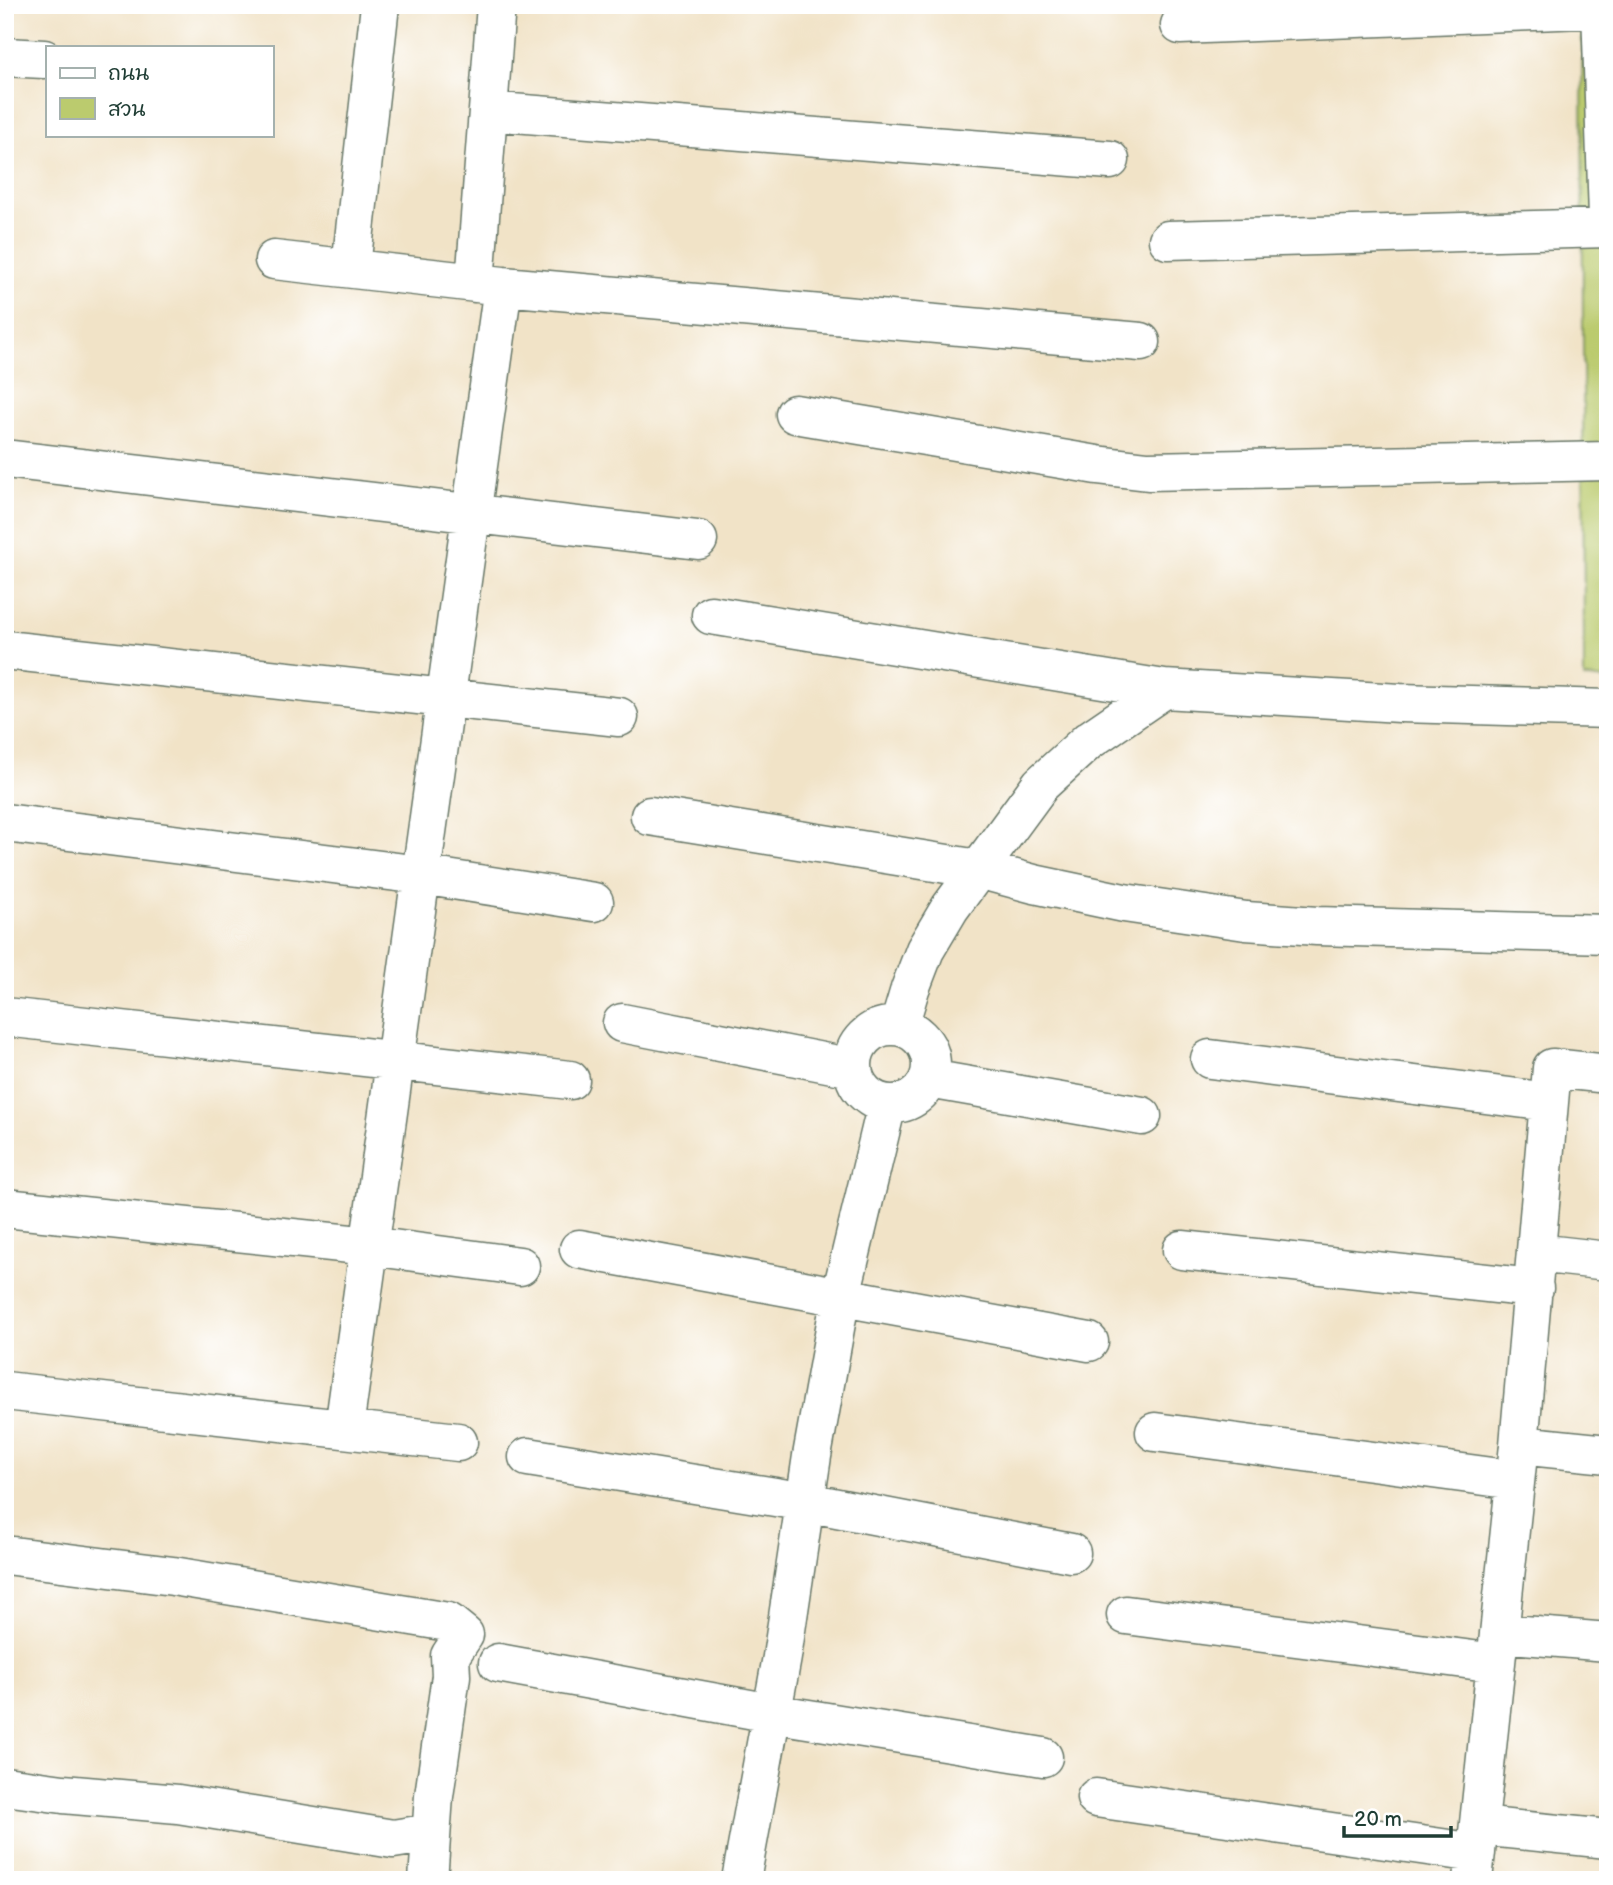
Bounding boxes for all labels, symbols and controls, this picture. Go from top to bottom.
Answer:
legend [46,46,273,136]
text: ถนน [108,61,149,86]
text: สวน [108,97,145,122]
scale bar [1344,1794,1450,1838]
text: 20 m [1354,1807,1402,1832]

